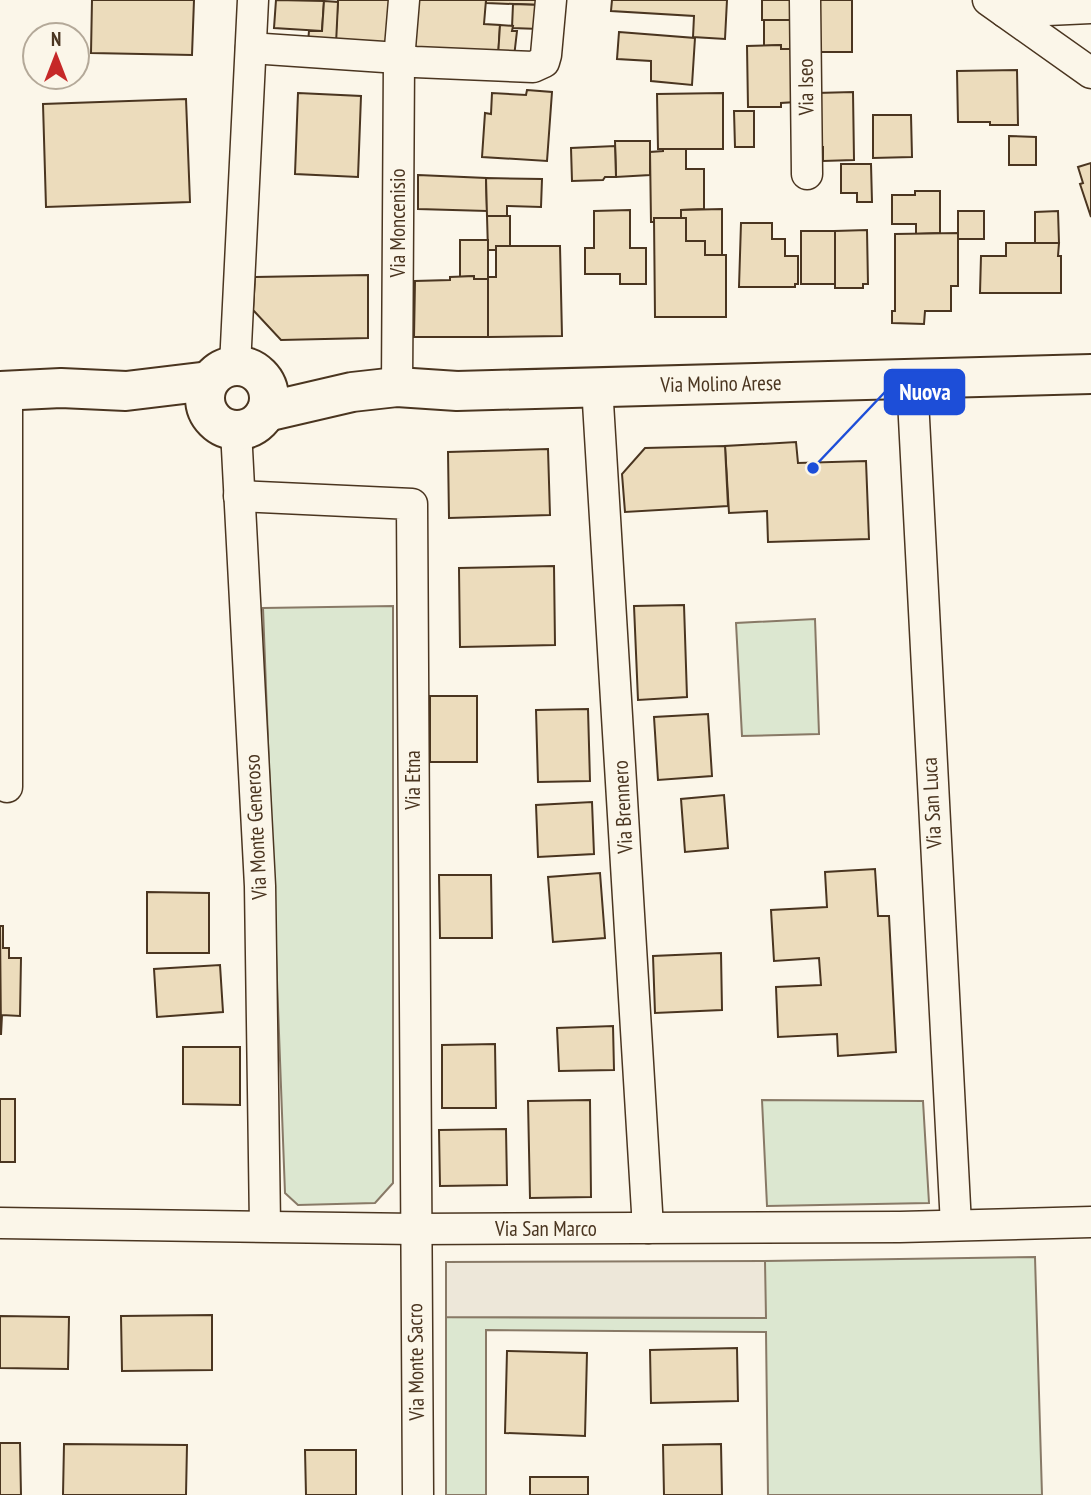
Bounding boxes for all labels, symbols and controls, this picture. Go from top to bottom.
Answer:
north arrow [21,21,91,91]
text: N [51,27,61,51]
street label: Via Iseo [792,58,820,117]
street label: Via Moncenisio [384,168,411,279]
street label: Via Molino Arese [659,369,782,398]
callout: Nuova [885,370,964,414]
text: Nuova [899,377,951,406]
street label: Via Etna [399,750,426,811]
street label: Via Monte Generoso [238,754,273,901]
street label: Via San Luca [916,757,947,850]
street label: Via Brennero [607,760,638,855]
street label: Via San Marco [494,1215,597,1242]
street label: Via Monte Sacro [401,1303,430,1422]

